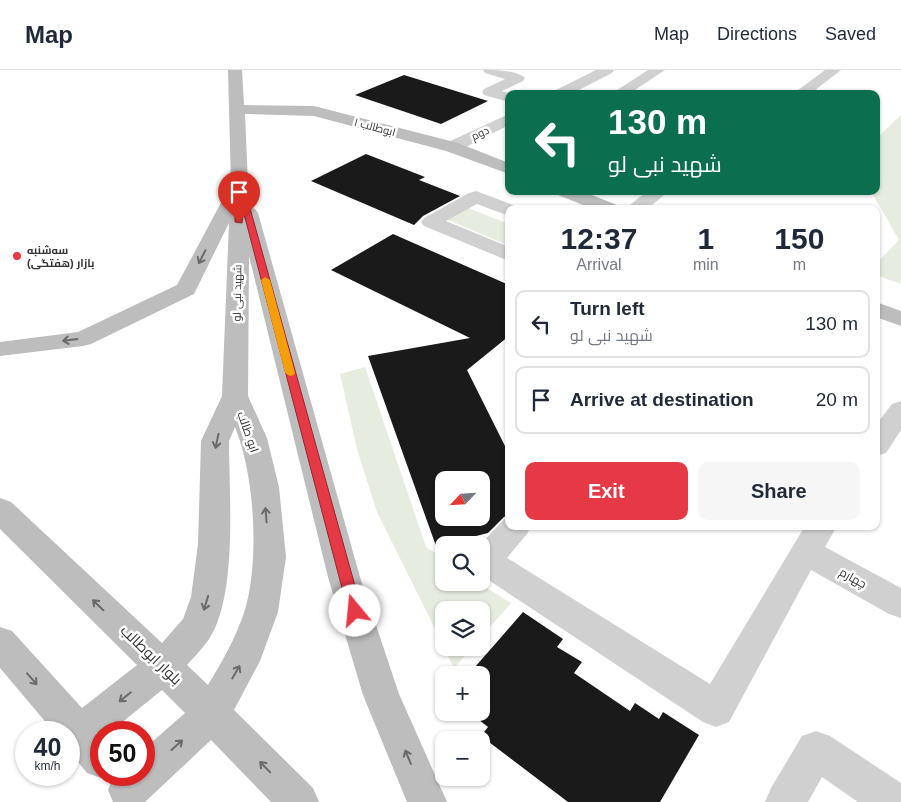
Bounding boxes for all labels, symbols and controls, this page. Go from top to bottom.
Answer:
text: Map [25,21,73,48]
text: Map [654,24,689,44]
text: Directions [717,24,797,44]
text: Saved [825,24,876,44]
text: 130 m [608,102,707,141]
icon: left [525,110,590,175]
street label: ابوطالب ۱ [353,116,397,139]
street label: دوم [469,124,492,144]
text: شهید نبی لو [608,152,722,177]
pin [218,171,260,222]
icon: arrive [225,178,253,206]
text: 12:37 [561,222,637,255]
text: 1 [697,222,714,255]
text: 150 [774,222,824,255]
place label: سه‌شنبه بازار (هفتگی) [27,244,94,270]
marker: سه‌شنبه بازار (هفتگی) [11,250,23,262]
one-way arrow [197,250,207,265]
text: Arrival [576,256,622,273]
text: min [693,256,719,273]
text: m [793,256,806,273]
street label: شهید نبی لو [231,264,244,322]
text: Turn left [570,298,645,319]
icon: left [527,310,555,338]
text: 130 m [805,313,858,334]
text: شهید نبی لو [570,327,653,344]
one-way arrow [63,335,79,345]
icon: arrive [527,386,555,414]
text: Arrive at destination [570,389,754,410]
text: 20 m [816,389,858,410]
street label: ابو طالب [235,410,261,454]
one-way arrow [212,433,221,449]
button: Exit [525,462,688,520]
button: Share [698,462,860,520]
north arrow [435,471,490,526]
map controls [435,471,490,786]
one-way arrow [262,507,271,523]
button: search [435,536,490,591]
street label: چهارم [836,565,869,593]
position arrow [328,584,380,636]
one-way arrow [200,594,210,610]
one-way arrow [92,599,105,611]
button: layers [435,601,490,656]
street label: بلوار ابوطالب [117,621,185,689]
one-way arrow [232,665,242,679]
button: + [435,666,490,721]
one-way arrow [26,673,38,686]
one-way arrow [119,692,132,703]
speed limit sign: 50 [90,721,155,786]
button: − [435,731,490,786]
text: 40 [34,733,61,761]
one-way arrow [171,740,184,751]
one-way arrow [402,750,412,765]
text: km/h [34,759,61,773]
one-way arrow [259,761,271,773]

